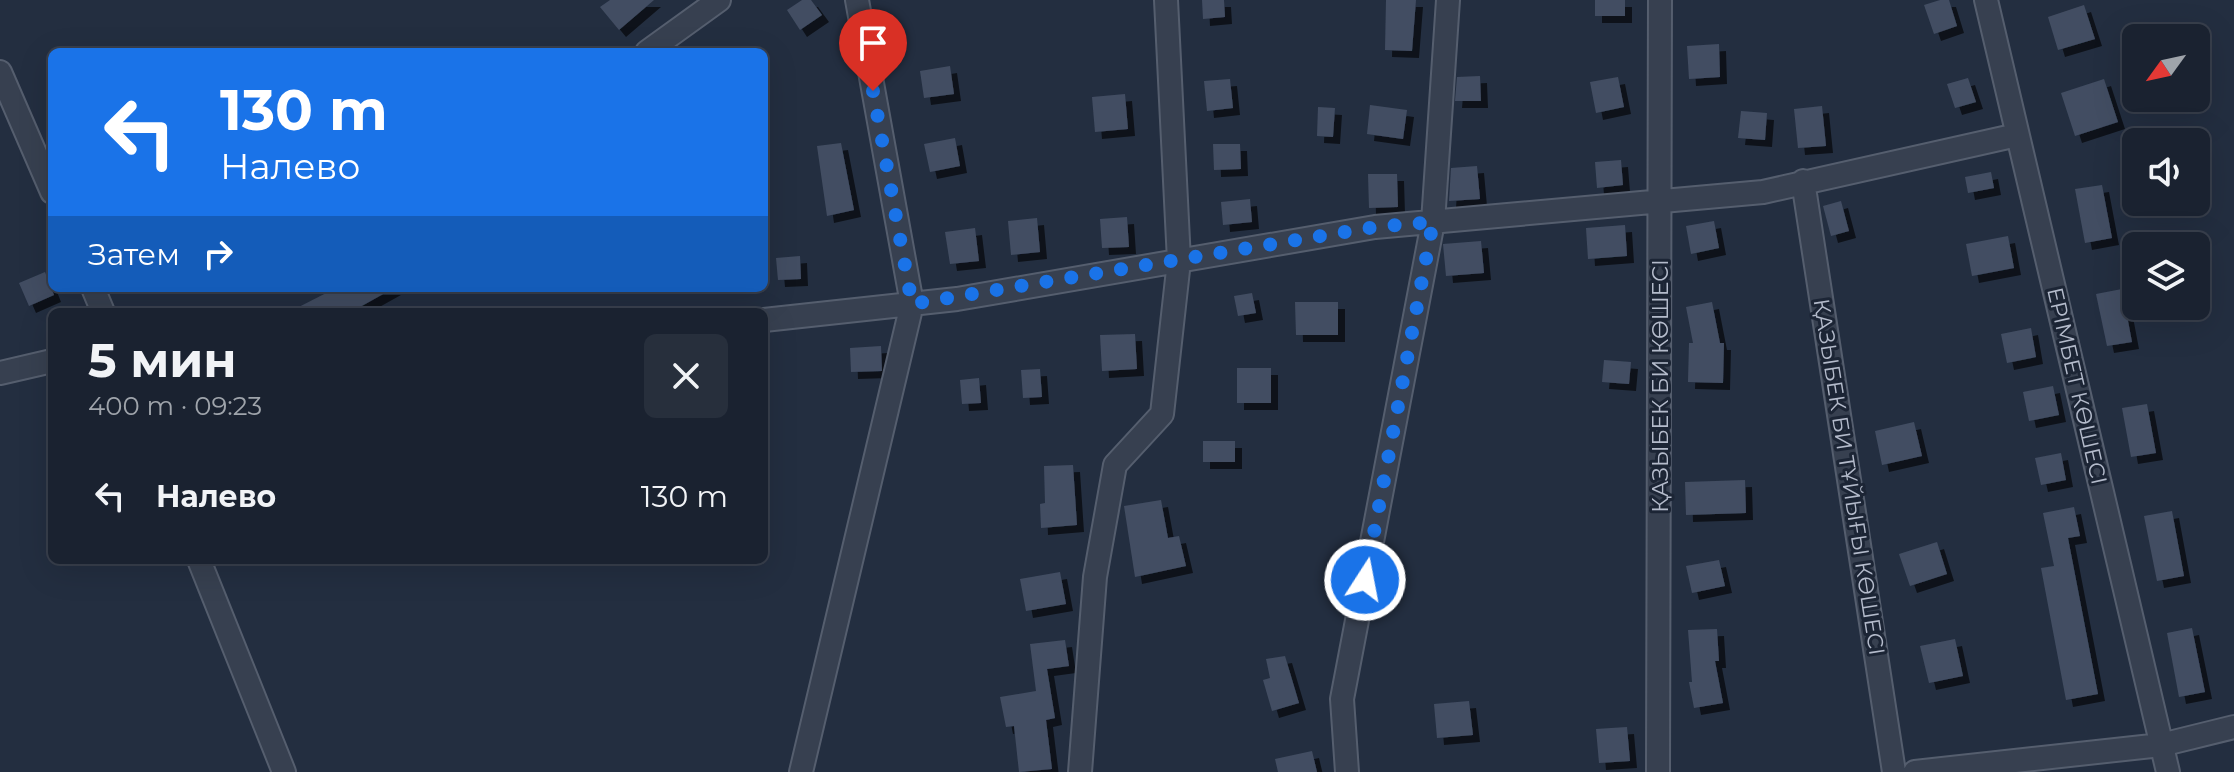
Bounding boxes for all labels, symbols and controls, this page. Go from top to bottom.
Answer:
pin [839,9,907,91]
icon: arrive [851,21,895,65]
north arrow [2122,24,2210,112]
map controls [2122,24,2210,320]
text: 130 m [220,76,388,144]
icon: left [88,80,192,184]
button: sound [2122,128,2210,216]
text: Налево [220,144,360,188]
icon: right [196,232,240,276]
button: layers [2122,232,2210,320]
text: Затем [88,236,180,273]
street label: ҚАЗЫБЕК БИ КӨШЕСІ [1647,259,1674,513]
street label: ЕРІМБЕТ КӨШЕСІ [2041,285,2113,487]
street label: ҚАЗЫБЕК БИ ТҰЙЫҒЫ КӨШЕСІ [1807,297,1891,657]
text: 5 мин [88,331,237,389]
button: close [644,334,728,418]
text: 400 m · 09:23 [88,390,262,422]
icon: left [88,474,132,518]
text: Налево [156,478,276,515]
text: 130 m [641,478,728,515]
position arrow [1323,538,1407,622]

